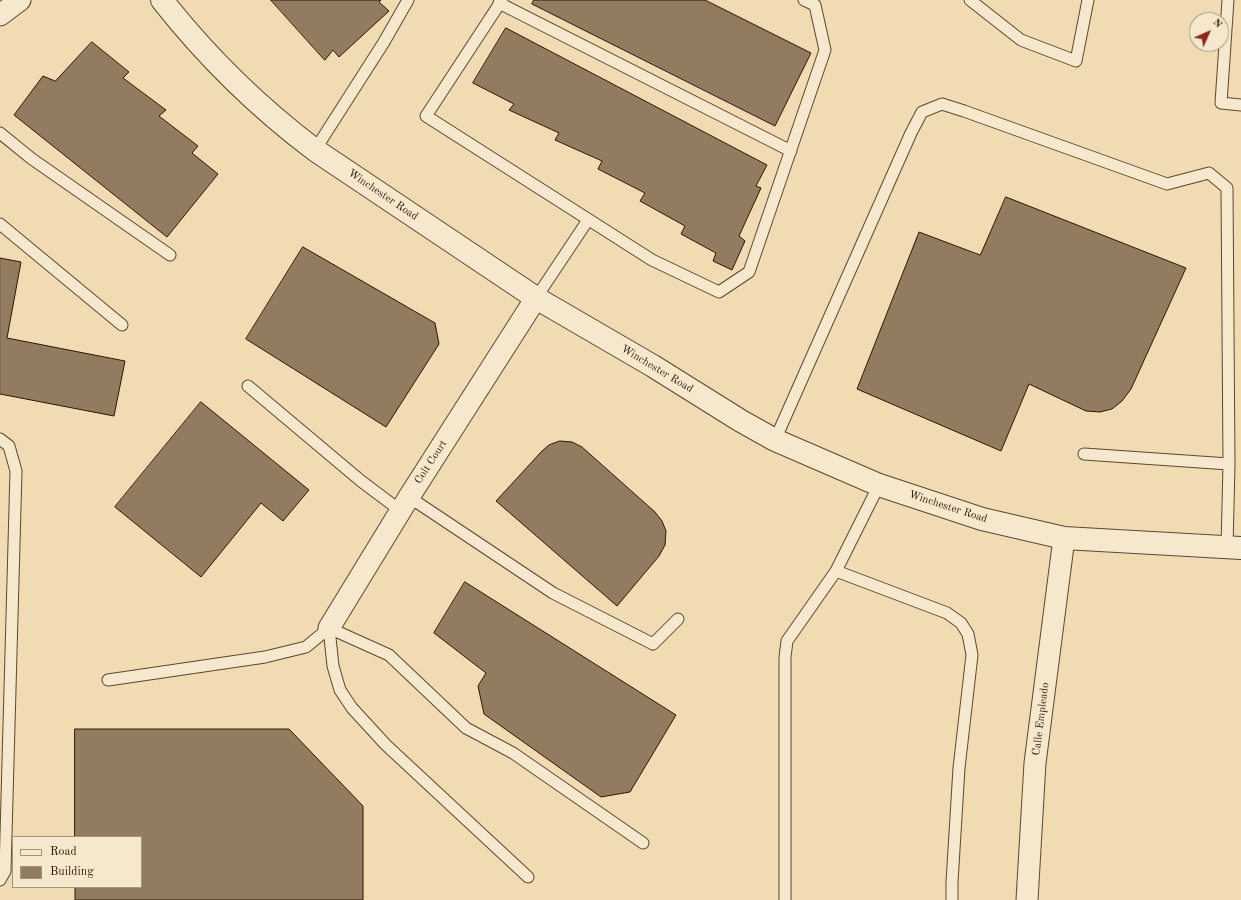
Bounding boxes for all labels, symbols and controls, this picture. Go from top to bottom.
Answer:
north arrow [1189,12,1229,52]
text: N [1210,17,1224,31]
street label: Winchester Road [345,167,421,223]
street label: Winchester Road [619,342,695,396]
street label: Colt Court [412,438,450,486]
street label: Winchester Road [907,488,989,526]
street label: Calle Empleado [1030,682,1052,756]
legend [12,836,142,888]
text: Road [50,846,77,858]
text: Building [50,866,94,878]

